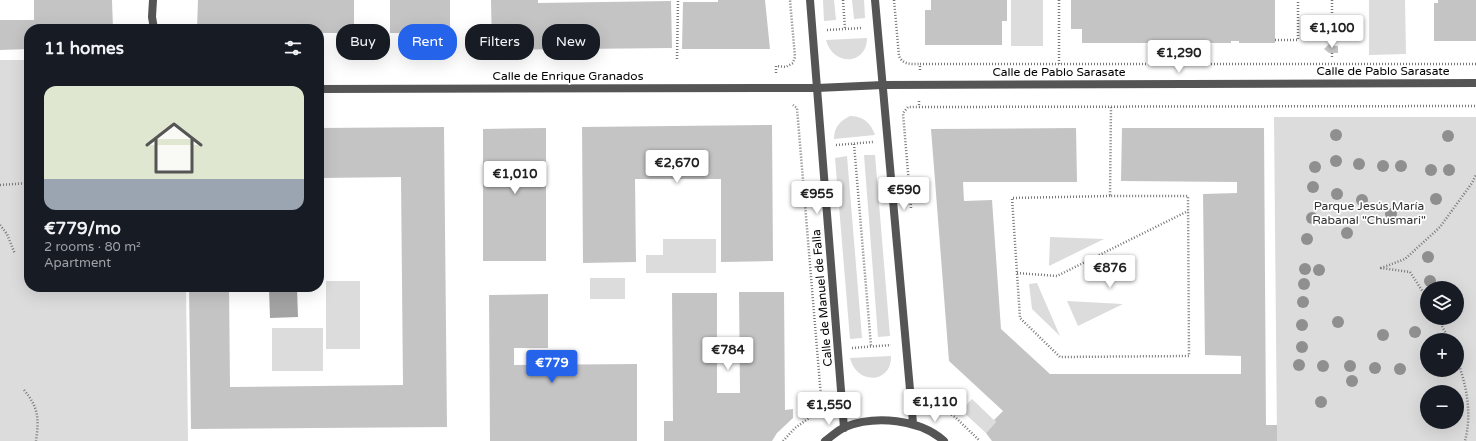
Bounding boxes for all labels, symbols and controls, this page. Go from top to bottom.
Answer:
pin: €1,100 [1299,15,1365,49]
text: €1,100 [1310,20,1354,36]
chip: Buy [336,24,390,60]
chip: Rent [398,24,457,60]
chip: Filters [465,24,534,60]
chip: New [542,24,600,60]
icon: filters [282,37,304,59]
text: 11 homes [44,38,124,59]
pin: €1,290 [1146,40,1212,74]
text: €1,290 [1157,45,1201,61]
street label: Calle de Pablo Sarasate [1316,64,1450,78]
street label: Calle de Pablo Sarasate [992,65,1126,79]
street label: Calle de Enrique Granados [493,69,644,83]
icon: home [138,112,210,184]
pin: €2,670 [644,150,710,184]
text: €2,670 [655,155,699,171]
pin: €1,010 [482,161,548,195]
text: €1,010 [493,166,537,182]
pin: €590 [880,177,928,211]
pin: €955 [793,181,841,215]
text: €590 [887,182,921,198]
text: €955 [800,186,834,202]
park label: Parque Jesús María Rabanal "Chusmari" [1312,199,1426,227]
text: €779/mo [44,218,121,239]
street label: Calle de Manuel de Falla [809,229,835,367]
text: 2 rooms · 80 m² [44,239,141,255]
text: Apartment [44,255,111,271]
pin: €876 [1086,255,1134,289]
text: €876 [1093,260,1127,276]
map controls [1420,281,1464,429]
button: layers [1420,281,1464,325]
button: + [1420,333,1464,377]
pin: €784 [704,337,752,371]
text: €784 [711,342,745,358]
pin: €779 [528,350,576,384]
text: €779 [535,355,569,371]
button: − [1420,385,1464,429]
pin: €1,110 [902,389,968,423]
pin: €1,550 [796,392,862,426]
text: €1,110 [913,394,957,410]
text: €1,550 [807,397,851,413]

